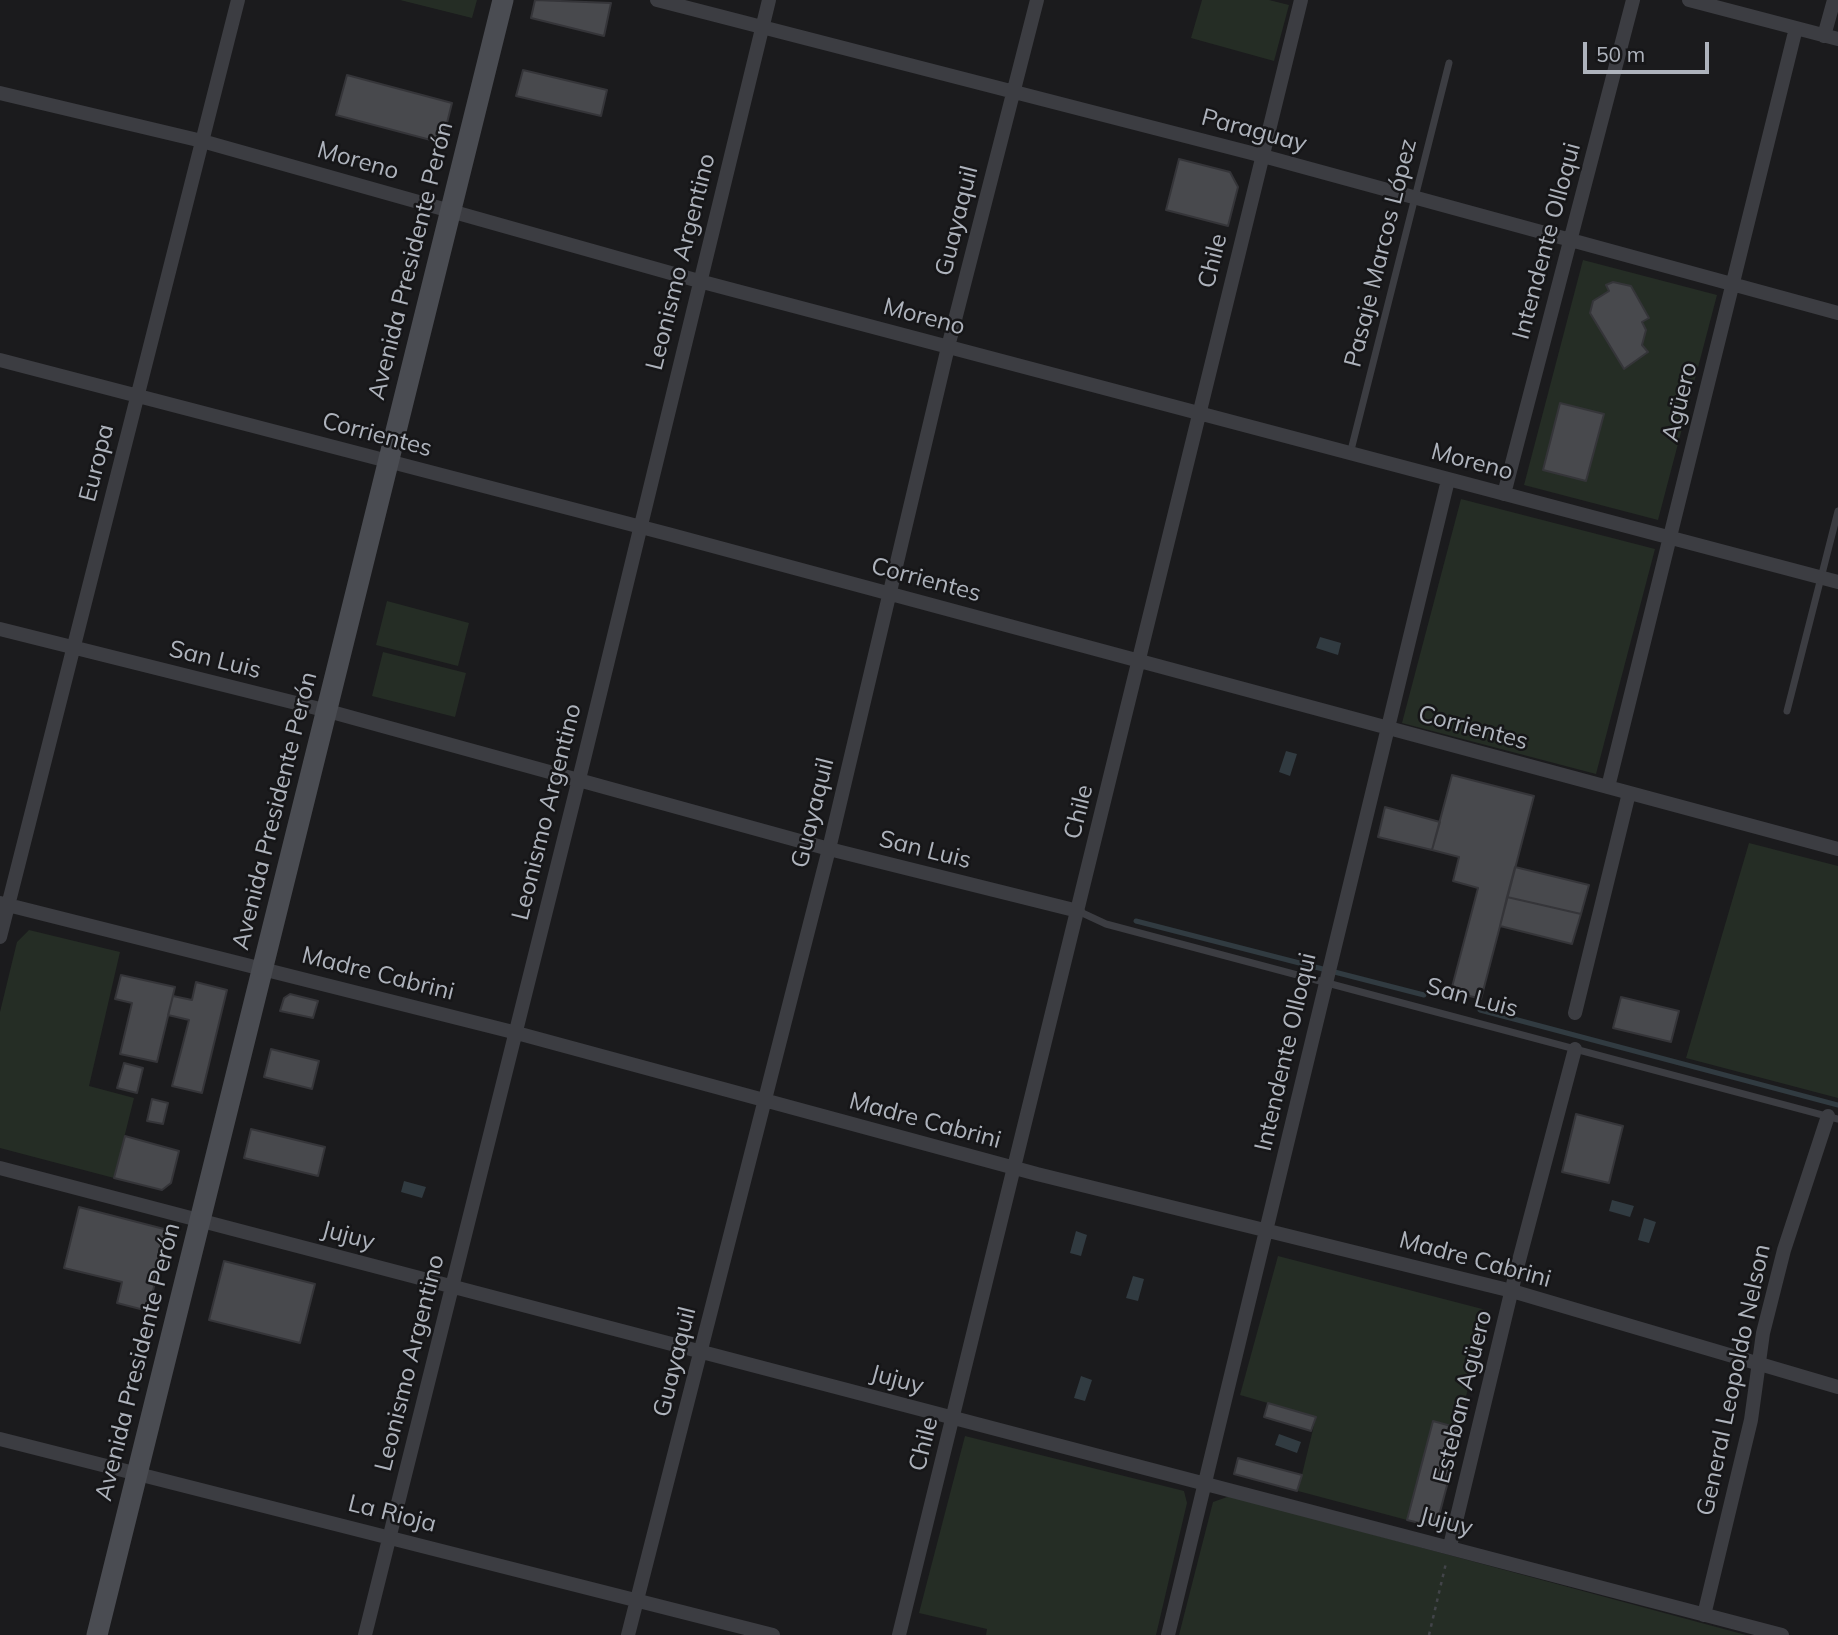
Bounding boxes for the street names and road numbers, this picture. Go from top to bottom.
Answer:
street label: Paraguay [1198,103,1310,159]
street label: Avenida Presidente Perón [362,119,460,403]
street label: Moreno [314,136,402,186]
street label: Pasaje Marcos López [1339,136,1423,370]
street label: Intendente Olloqui [1507,140,1587,342]
street label: Leonismo Argentino [640,151,722,373]
street label: Guayaquil [929,163,985,279]
street label: Chile [1192,231,1234,291]
street label: Moreno [880,292,968,342]
street label: Agüero [1656,359,1704,445]
street label: Corrientes [319,406,435,464]
street label: Europa [73,421,121,505]
street label: Moreno [1428,437,1516,487]
street label: Corrientes [868,551,984,609]
street label: San Luis [166,635,264,685]
street label: Avenida Presidente Perón [226,669,324,953]
street label: Corrientes [1415,699,1531,757]
street label: Leonismo Argentino [506,701,588,923]
street label: Guayaquil [785,755,841,871]
street label: Chile [1058,782,1100,842]
street label: San Luis [876,825,974,875]
street label: Madre Cabrini [299,941,457,1007]
street label: Intendente Olloqui [1249,950,1323,1154]
street label: San Luis [1423,972,1521,1024]
street label: Madre Cabrini [846,1087,1004,1155]
street label: Jujuy [318,1215,378,1257]
street label: Avenida Presidente Perón [89,1220,187,1504]
street label: Madre Cabrini [1396,1226,1554,1294]
street label: General Leopoldo Nelson [1691,1242,1777,1518]
street label: Leonismo Argentino [369,1252,451,1474]
street label: Guayaquil [647,1304,703,1420]
street label: Esteban Agüero [1428,1307,1498,1487]
street label: Jujuy [867,1359,927,1401]
street label: Chile [903,1414,945,1474]
street label: La Rioja [345,1489,439,1539]
street label: Jujuy [1416,1501,1476,1543]

